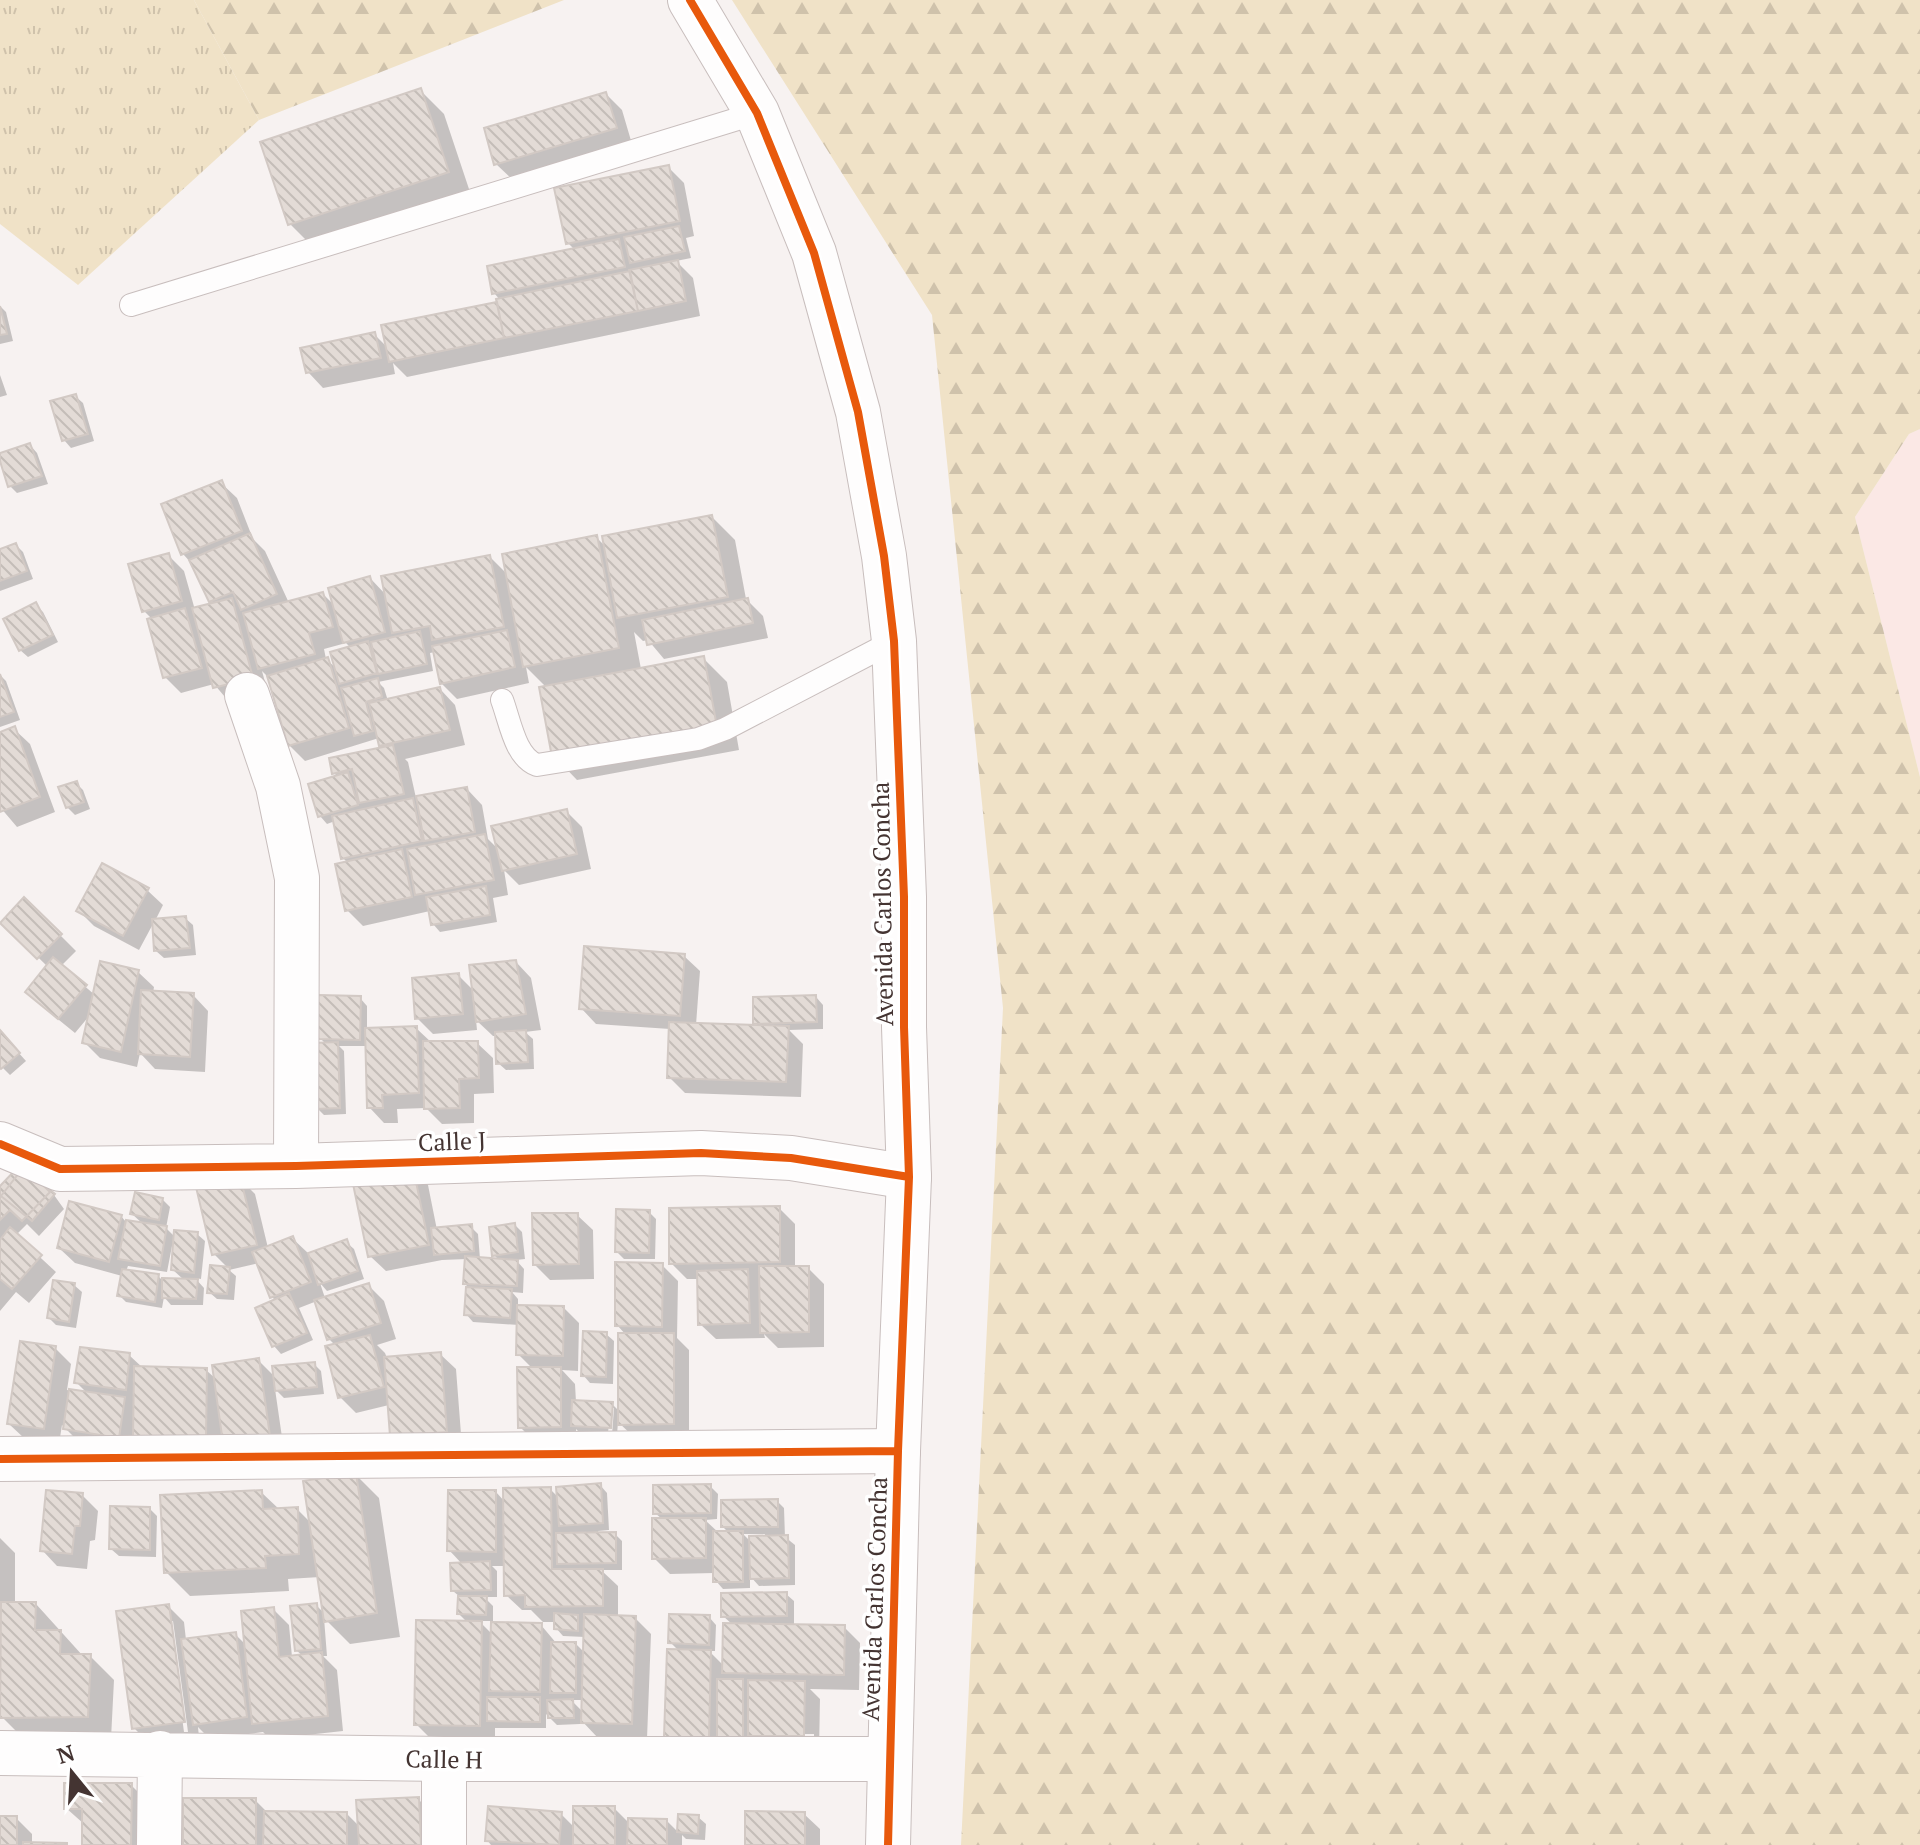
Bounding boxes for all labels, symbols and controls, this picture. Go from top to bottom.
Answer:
street label: Avenida Carlos Concha [864,781,900,1027]
street label: Calle J [417,1124,487,1158]
street label: Avenida Carlos Concha [854,1476,894,1722]
north arrow [32,1733,112,1813]
text: N [53,1737,78,1770]
street label: Calle H [405,1742,483,1776]

